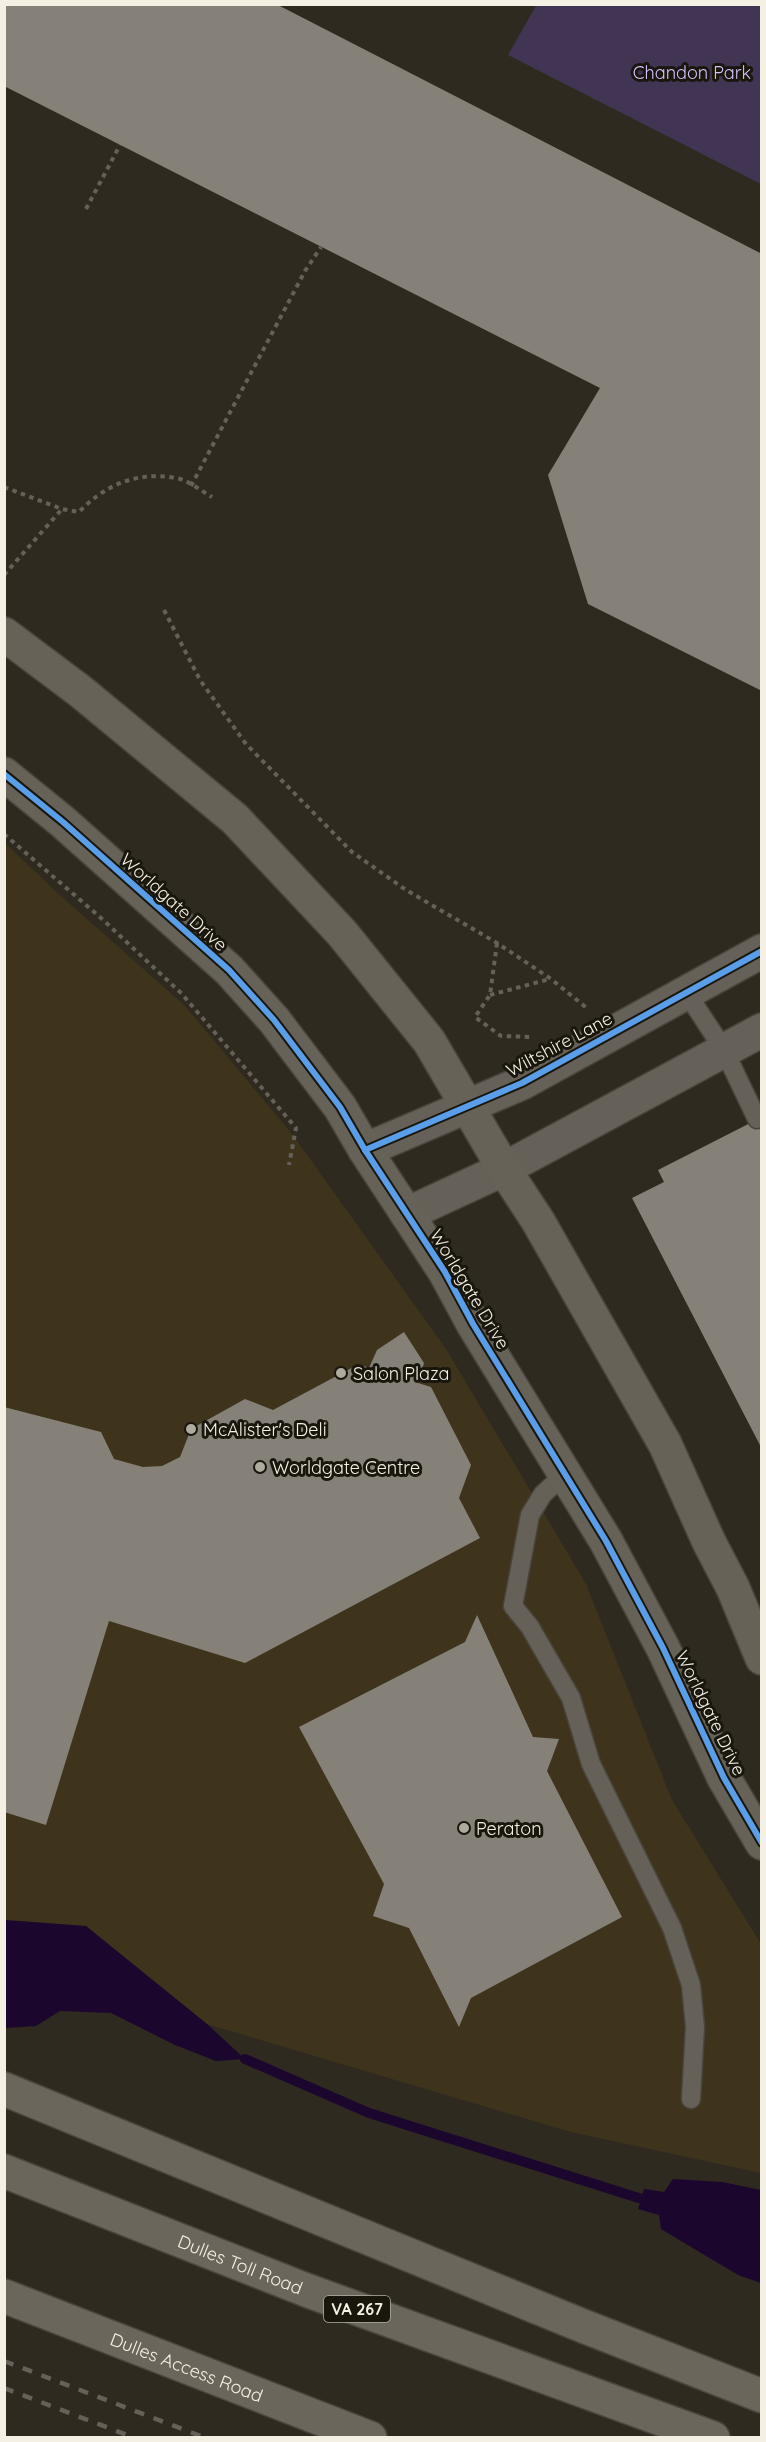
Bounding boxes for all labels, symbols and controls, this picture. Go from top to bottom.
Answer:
park label: Chandon Park [633,61,751,84]
street label: Worldgate Drive [116,848,232,956]
street label: Wiltshire Lane [502,1006,616,1082]
street label: Worldgate Drive [425,1225,515,1353]
place label: Salon Plaza [353,1362,449,1385]
marker: Salon Plaza [334,1366,348,1380]
place label: McAlister's Deli [203,1418,326,1441]
marker: McAlister's Deli [184,1422,198,1436]
place label: Worldgate Centre [272,1456,420,1479]
marker: Worldgate Centre [253,1460,267,1474]
street label: Worldgate Drive [671,1647,751,1779]
place label: Peraton [476,1817,542,1840]
marker: Peraton [457,1821,471,1835]
street label: Dulles Toll Road [175,2229,306,2299]
road number: VA 267 [324,2296,390,2322]
street label: Dulles Access Road [107,2327,266,2407]

